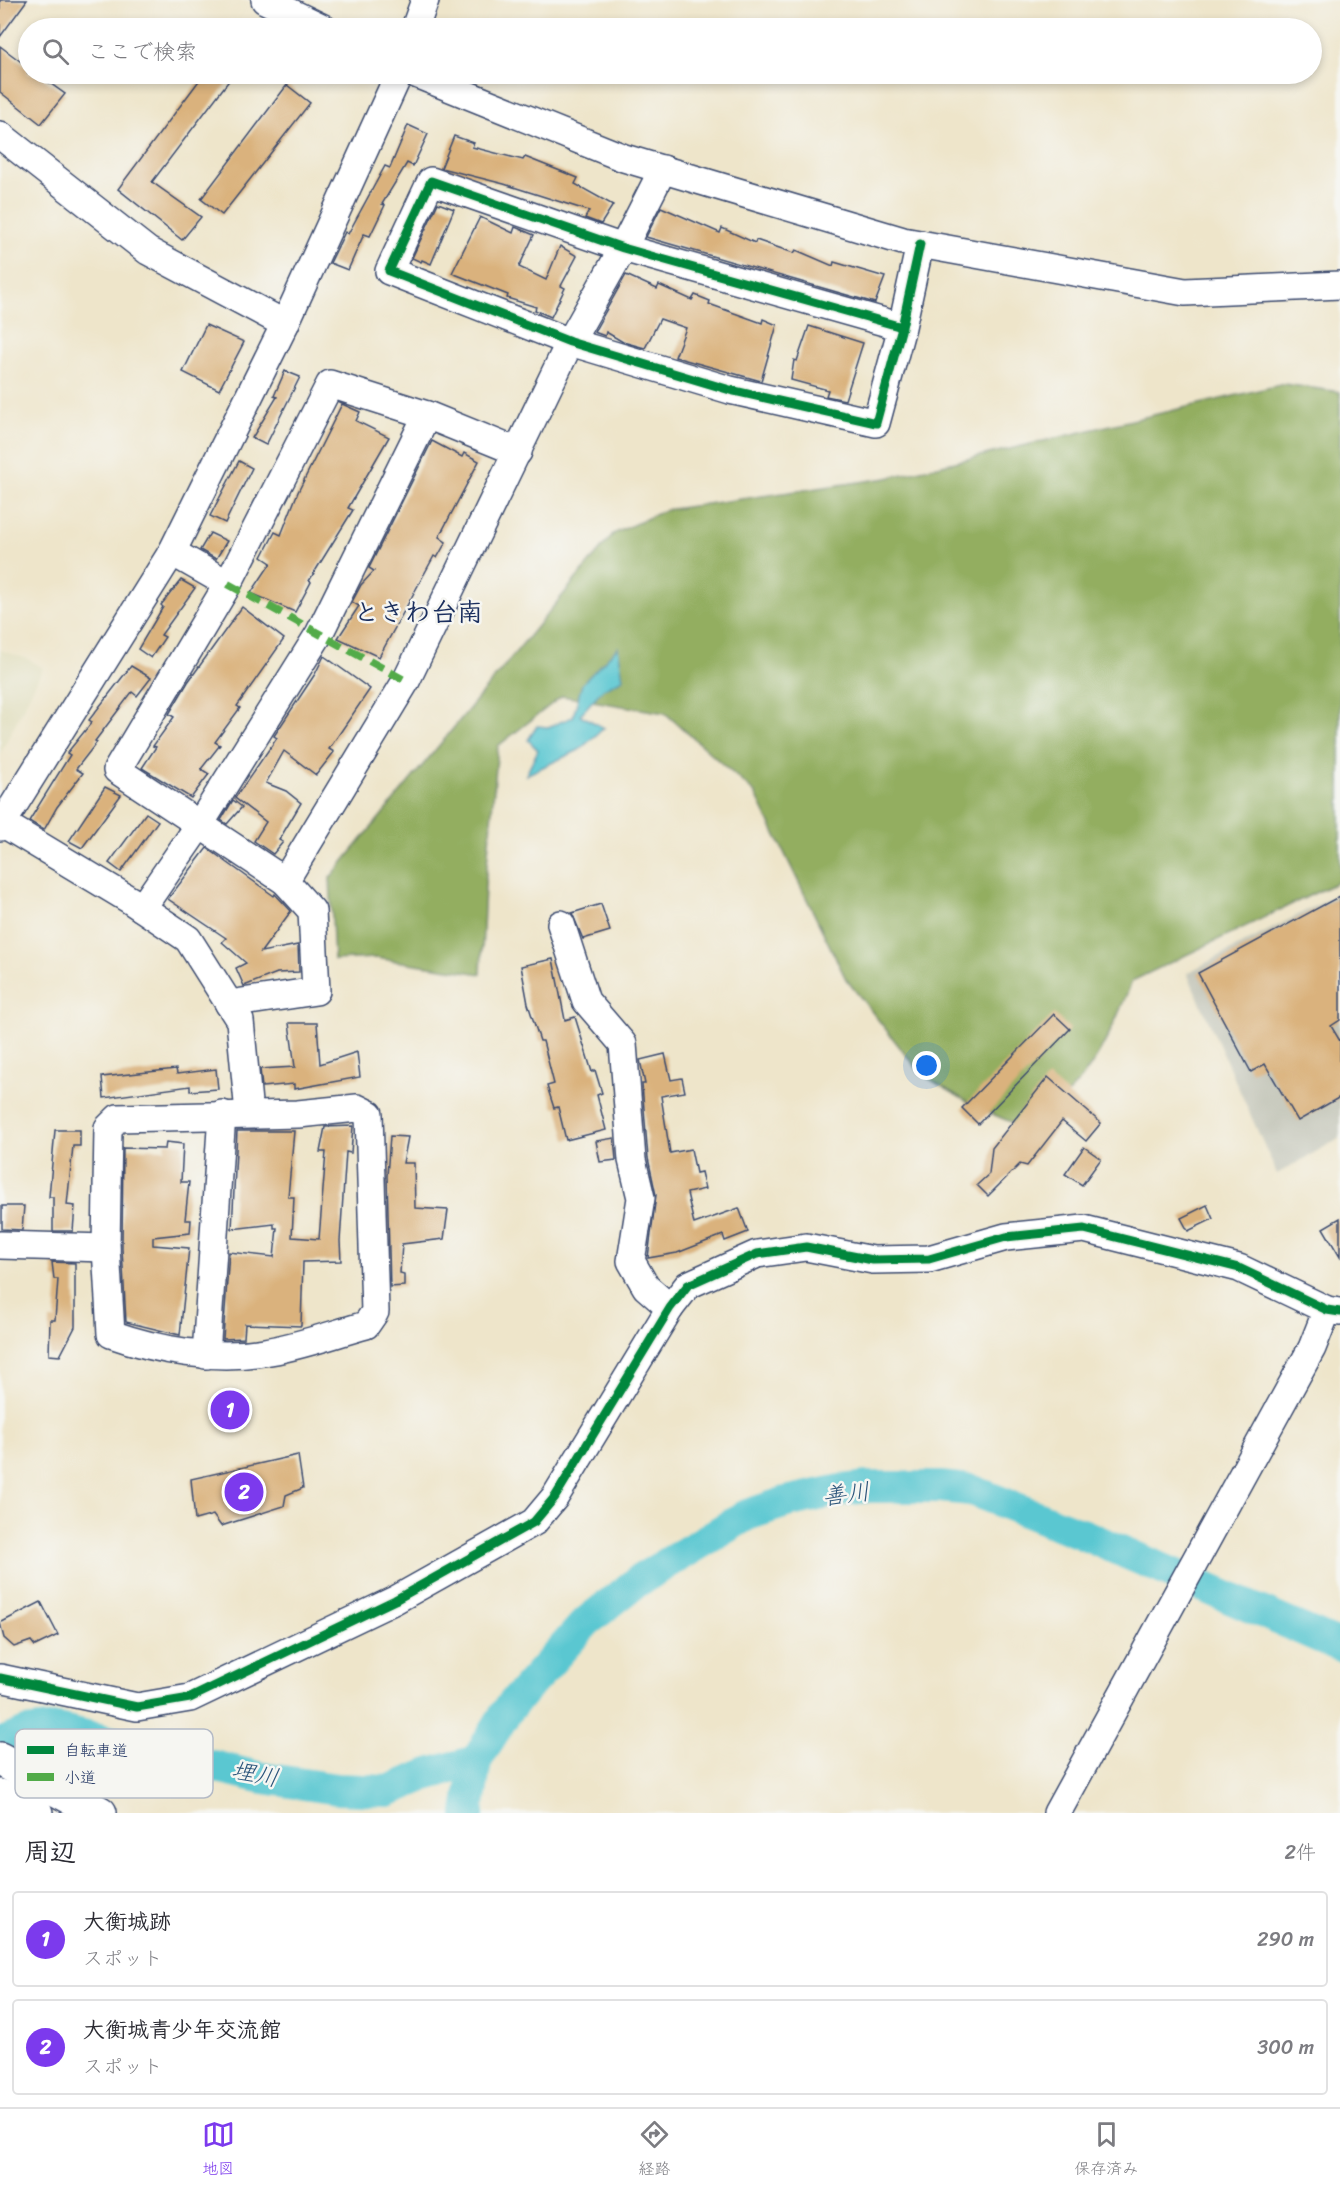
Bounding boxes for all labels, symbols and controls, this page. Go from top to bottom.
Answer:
search box [18,18,1322,84]
text: ここで検索 [87,32,197,71]
icon: search [39,35,72,68]
district label: ときわ台南 [353,589,483,635]
your location [912,1051,941,1080]
pin: 1 [210,1388,250,1432]
pin: 2 [224,1470,264,1514]
water label: 善川 [820,1470,872,1518]
legend [15,1729,213,1798]
text: 自転車道 [64,1736,128,1765]
water label: 埋川 [227,1749,283,1799]
text: 小道 [64,1763,96,1792]
text: 周辺 [24,1829,76,1875]
text: 2件 [1284,1835,1316,1870]
text: 大衡城跡 [83,1902,171,1941]
text: 1 [41,1922,50,1957]
text: 290 m [1257,1922,1314,1957]
text: スポット [83,1941,163,1976]
text: 大衡城青少年交流館 [83,2010,281,2049]
text: 2 [40,2030,51,2065]
text: 300 m [1257,2030,1314,2065]
text: スポット [83,2049,163,2084]
tab: 地図 [202,2118,235,2183]
tab: 経路 [638,2118,671,2183]
tab: 保存済み [1074,2118,1138,2183]

